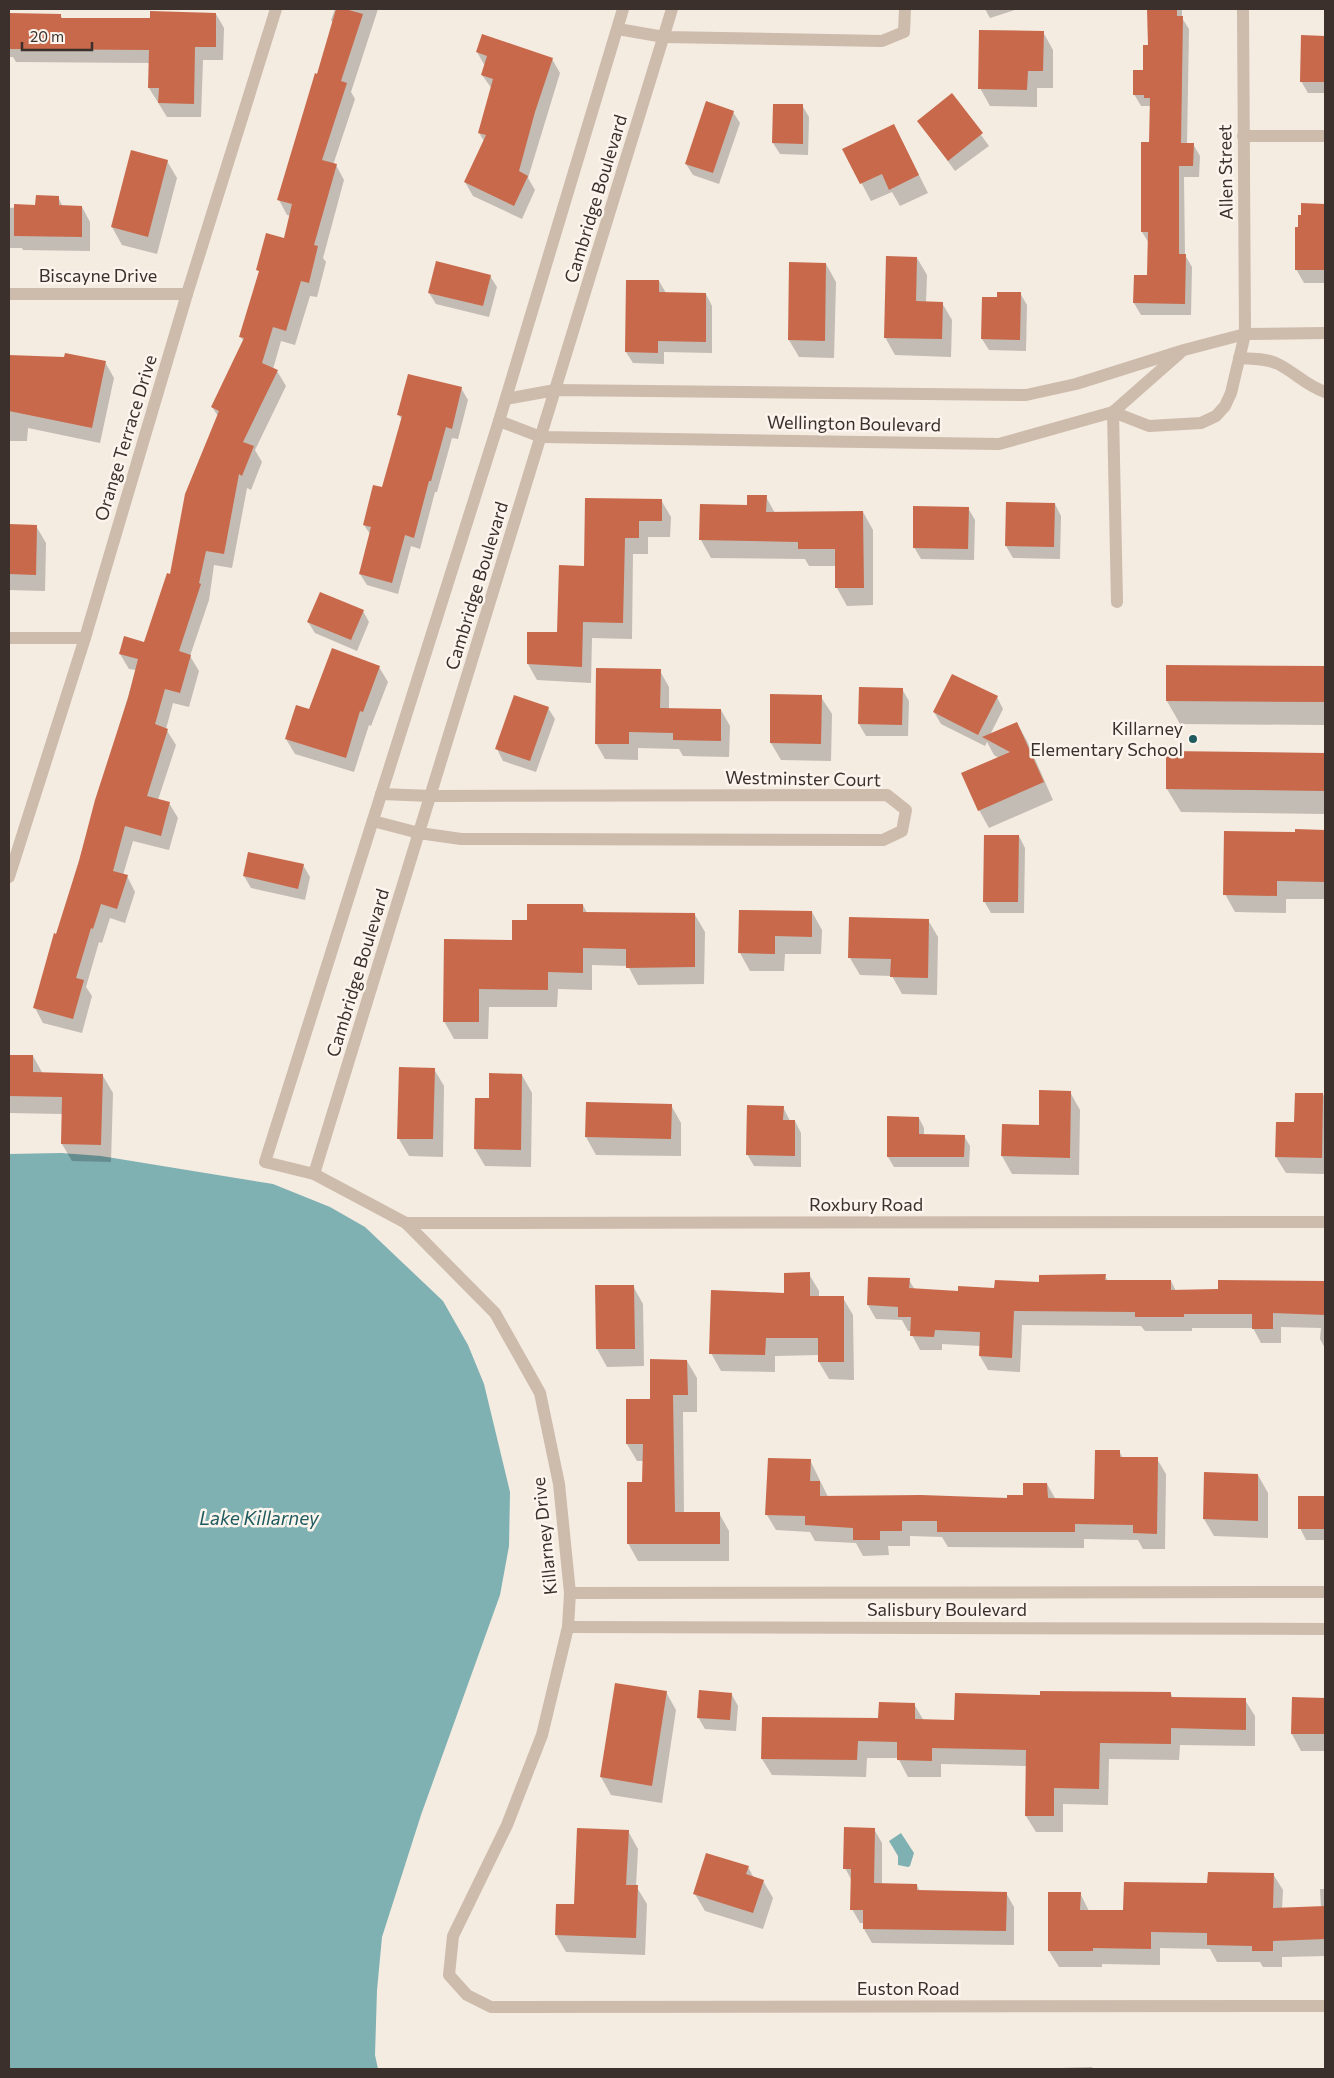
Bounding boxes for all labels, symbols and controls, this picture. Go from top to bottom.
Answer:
scale bar [22,20,92,52]
text: 20 m [30,27,64,45]
street label: Cambridge Boulevard [559,112,631,286]
street label: Allen Street [1213,124,1237,220]
street label: Biscayne Drive [39,264,157,286]
street label: Orange Terrace Drive [89,352,161,523]
street label: Wellington Boulevard [767,410,941,436]
street label: Cambridge Boulevard [440,499,512,673]
place label: Killarney Elementary School [1030,717,1183,760]
marker: Killarney Elementary School [1187,733,1199,745]
street label: Westminster Court [725,766,881,790]
street label: Cambridge Boulevard [321,886,393,1060]
street label: Roxbury Road [809,1193,923,1215]
street label: Killarney Drive [527,1476,561,1596]
water label: Lake Killarney [199,1506,320,1529]
street label: Salisbury Boulevard [867,1598,1027,1620]
street label: Euston Road [857,1977,959,1999]

